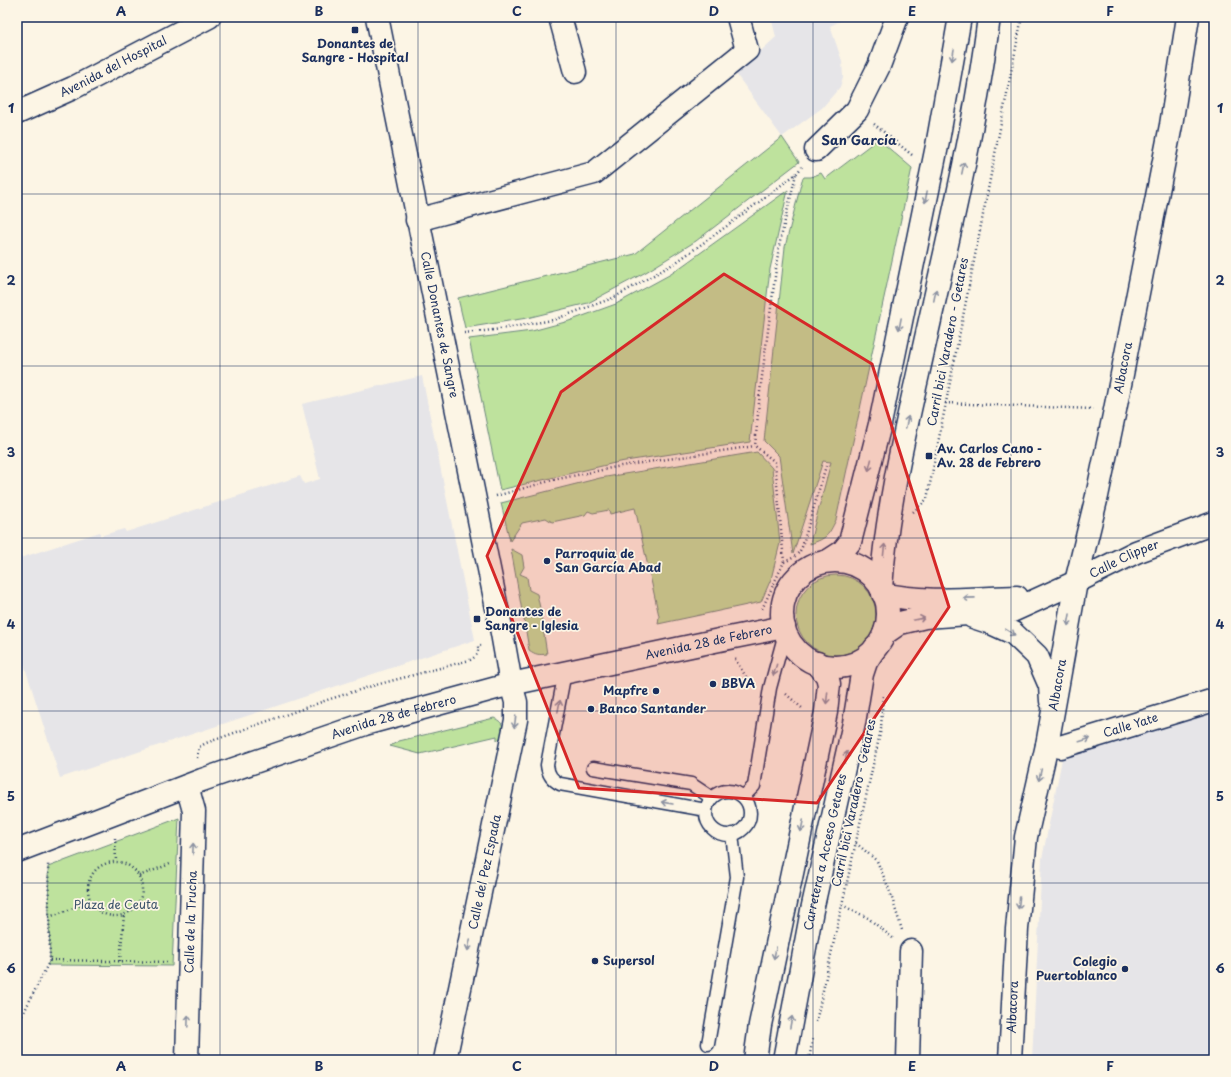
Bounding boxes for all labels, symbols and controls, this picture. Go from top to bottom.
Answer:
text: A [116,1,126,20]
text: B [315,1,324,20]
text: C [512,1,522,20]
text: D [709,1,719,20]
text: E [908,1,916,20]
text: F [1106,1,1114,20]
marker: Donantes de Sangre - Hospital [350,25,360,35]
street label: Avenida del Hospital [57,31,170,101]
place label: Donantes de Sangre - Hospital [301,34,409,66]
one-way arrow [949,49,957,62]
text: 1 [8,98,14,117]
text: 1 [1217,98,1223,117]
district label: San García [821,130,897,149]
one-way arrow [960,161,968,174]
one-way arrow [922,190,930,203]
street label: Calle Donantes de Sangre [417,250,464,399]
street label: Carril bici Varadero - Getares [922,255,972,428]
text: 2 [6,270,16,289]
text: 2 [1215,270,1225,289]
one-way arrow [932,288,940,301]
one-way arrow [896,317,904,330]
street label: Albacora [1108,339,1136,395]
one-way arrow [904,415,912,428]
place label: Av. Carlos Cano - Av. 28 de Febrero [937,439,1042,471]
text: 3 [7,442,16,461]
text: 3 [1216,442,1225,461]
marker: Av. Carlos Cano - Av. 28 de Febrero [924,451,934,461]
one-way arrow [865,458,873,471]
street label: Calle Clipper [1086,534,1162,582]
one-way arrow [881,543,888,556]
place label: Parroquia de San García Abad [555,544,661,576]
marker: Parroquia de San García Abad [542,556,552,566]
one-way arrow [963,595,976,602]
place label: Donantes de Sangre - Iglesia [485,602,580,634]
one-way arrow [1065,613,1073,626]
text: 4 [7,614,16,633]
marker: Donantes de Sangre - Iglesia [472,614,482,624]
one-way arrow [912,614,925,622]
text: 4 [1216,614,1225,633]
street label: Avenida 28 de Febrero [643,620,774,663]
one-way arrow [1004,629,1016,637]
street label: Albacora [1043,657,1070,712]
one-way arrow [771,664,778,677]
place label: BBVA [721,674,756,692]
marker: BBVA [708,679,718,689]
place label: Mapfre [603,681,648,699]
marker: Mapfre [651,686,661,696]
street label: Avenida 28 de Febrero [328,689,458,743]
one-way arrow [824,691,831,704]
one-way arrow [555,699,563,712]
place label: Banco Santander [599,699,707,717]
marker: Banco Santander [586,704,596,714]
street label: Calle Yate [1101,708,1160,741]
one-way arrow [512,715,519,728]
street label: Carril bici Varadero - Getares [826,717,880,888]
one-way arrow [1078,736,1091,743]
one-way arrow [843,751,850,764]
one-way arrow [1036,769,1044,782]
street label: Carretera a Acceso Getares [798,771,850,932]
text: 5 [7,786,15,805]
text: 5 [1216,786,1224,805]
one-way arrow [661,799,674,807]
street label: Calle del Pez Espada [463,812,505,931]
one-way arrow [798,819,806,832]
one-way arrow [189,843,197,856]
street label: Calle de la Trucha [179,870,201,974]
park label: Plaza de Ceuta [74,895,159,913]
one-way arrow [1016,896,1023,909]
one-way arrow [465,939,473,952]
one-way arrow [771,946,779,959]
place label: Supersol [603,951,655,969]
place label: Colegio Puertoblanco [1036,952,1117,984]
marker: Supersol [590,956,600,966]
text: 6 [6,958,16,977]
text: 6 [1215,958,1225,977]
marker: Colegio Puertoblanco [1120,964,1130,974]
street label: Albacora [1001,980,1022,1034]
one-way arrow [184,1015,192,1028]
one-way arrow [787,1016,795,1029]
text: A [116,1056,126,1075]
text: B [315,1056,324,1075]
text: C [512,1056,522,1075]
text: D [709,1056,719,1075]
text: E [908,1056,916,1075]
text: F [1106,1056,1114,1075]

